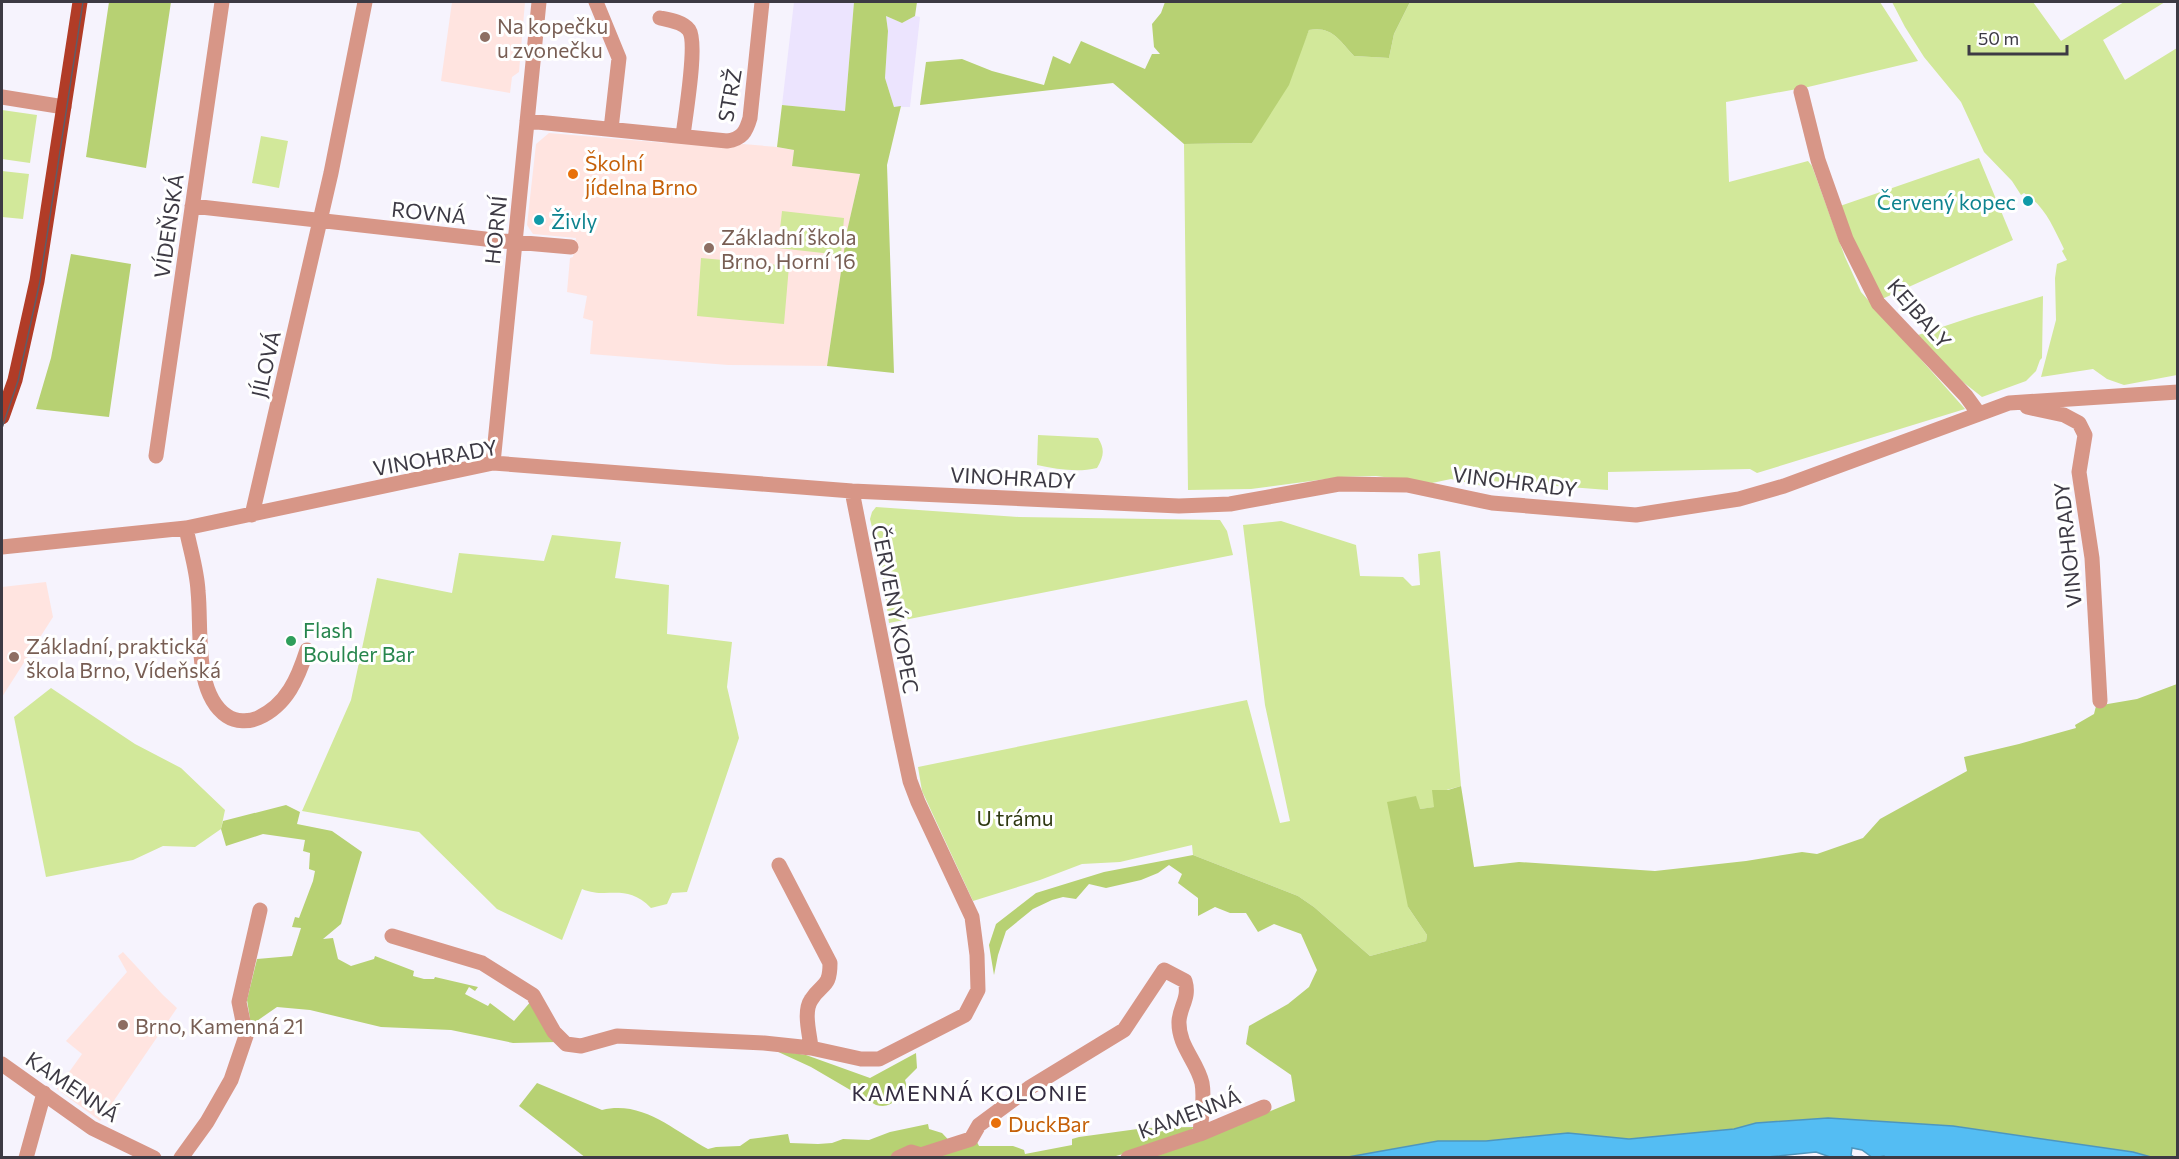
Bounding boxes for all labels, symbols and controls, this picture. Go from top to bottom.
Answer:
place label: Na kopečku u zvonečku [497,13,608,62]
scale bar [1969,18,2066,56]
text: 50 m [1978,27,2019,49]
marker: Na kopečku u zvonečku [478,30,492,44]
street label: STRŽ [712,66,746,124]
place label: Školní jídelna Brno [585,150,698,199]
marker: Školní jídelna Brno [566,167,580,181]
street label: VÍDEŇSKÁ [148,172,188,280]
place label: Červený kopec [1877,189,2016,214]
street label: HORNÍ [479,193,511,265]
marker: Červený kopec [2021,194,2035,208]
street label: ROVNÁ [390,196,468,228]
place label: Živly [551,208,598,233]
marker: Živly [532,213,546,227]
place label: Základní škola Brno, Horní 16 [721,224,857,273]
marker: Základní škola Brno, Horní 16 [702,241,716,255]
street label: KEJBALY [1883,273,1957,353]
street label: JÍLOVÁ [245,328,285,400]
street label: VINOHRADY [371,434,499,480]
street label: VINOHRADY [949,461,1077,493]
street label: VINOHRADY [1451,461,1579,501]
street label: VINOHRADY [2048,481,2086,609]
street label: ČERVENÝ KOPEC [867,522,925,696]
place label: Flash Boulder Bar [303,617,415,666]
place label: Základní, praktická škola Brno, Vídeňská [26,633,221,682]
marker: Flash Boulder Bar [284,634,298,648]
marker: Základní, praktická škola Brno, Vídeňská [7,650,21,664]
park label: U trámu [976,805,1054,830]
place label: Brno, Kamenná 21 [135,1013,304,1038]
marker: Brno, Kamenná 21 [116,1018,130,1032]
street label: KAMENNÁ [22,1046,124,1126]
district label: KAMENNÁ KOLONIE [851,1079,1089,1106]
street label: KAMENNÁ [1134,1083,1244,1143]
place label: DuckBar [1008,1111,1090,1136]
marker: DuckBar [989,1116,1003,1130]

